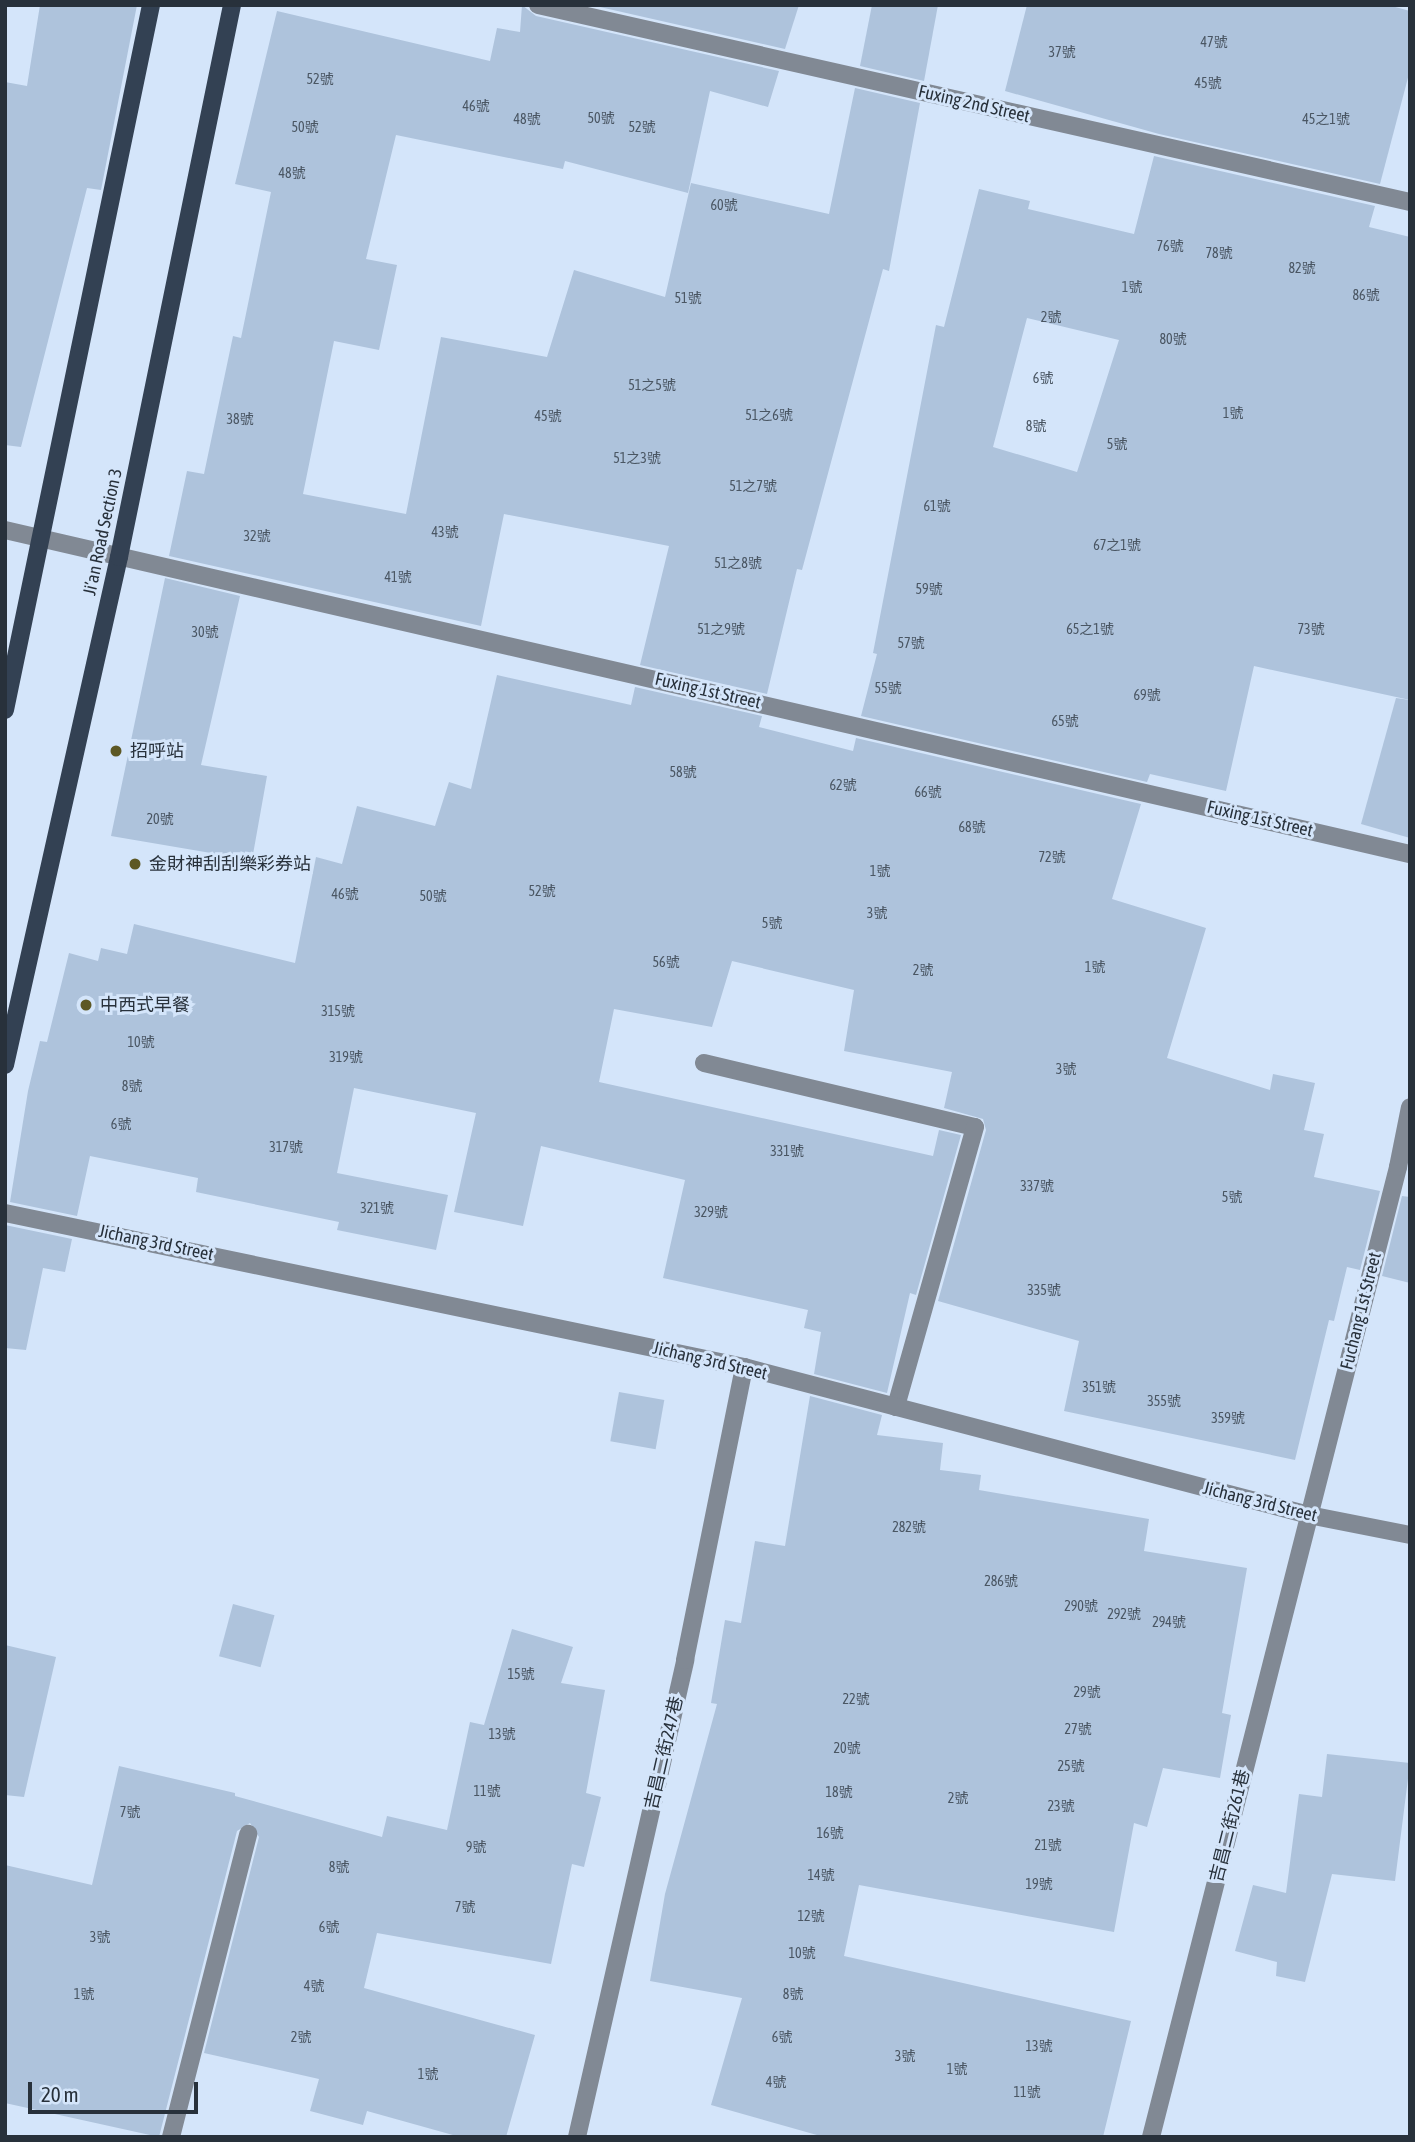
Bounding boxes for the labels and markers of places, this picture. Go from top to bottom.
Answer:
place label: 招呼站 [130,740,184,762]
marker: 招呼站 [108,743,124,759]
place label: 金財神刮刮樂彩券站 [149,853,311,875]
marker: 金財神刮刮樂彩券站 [127,856,143,872]
place label: 中西式早餐 [100,994,190,1016]
marker: 中西式早餐 [78,997,94,1013]

